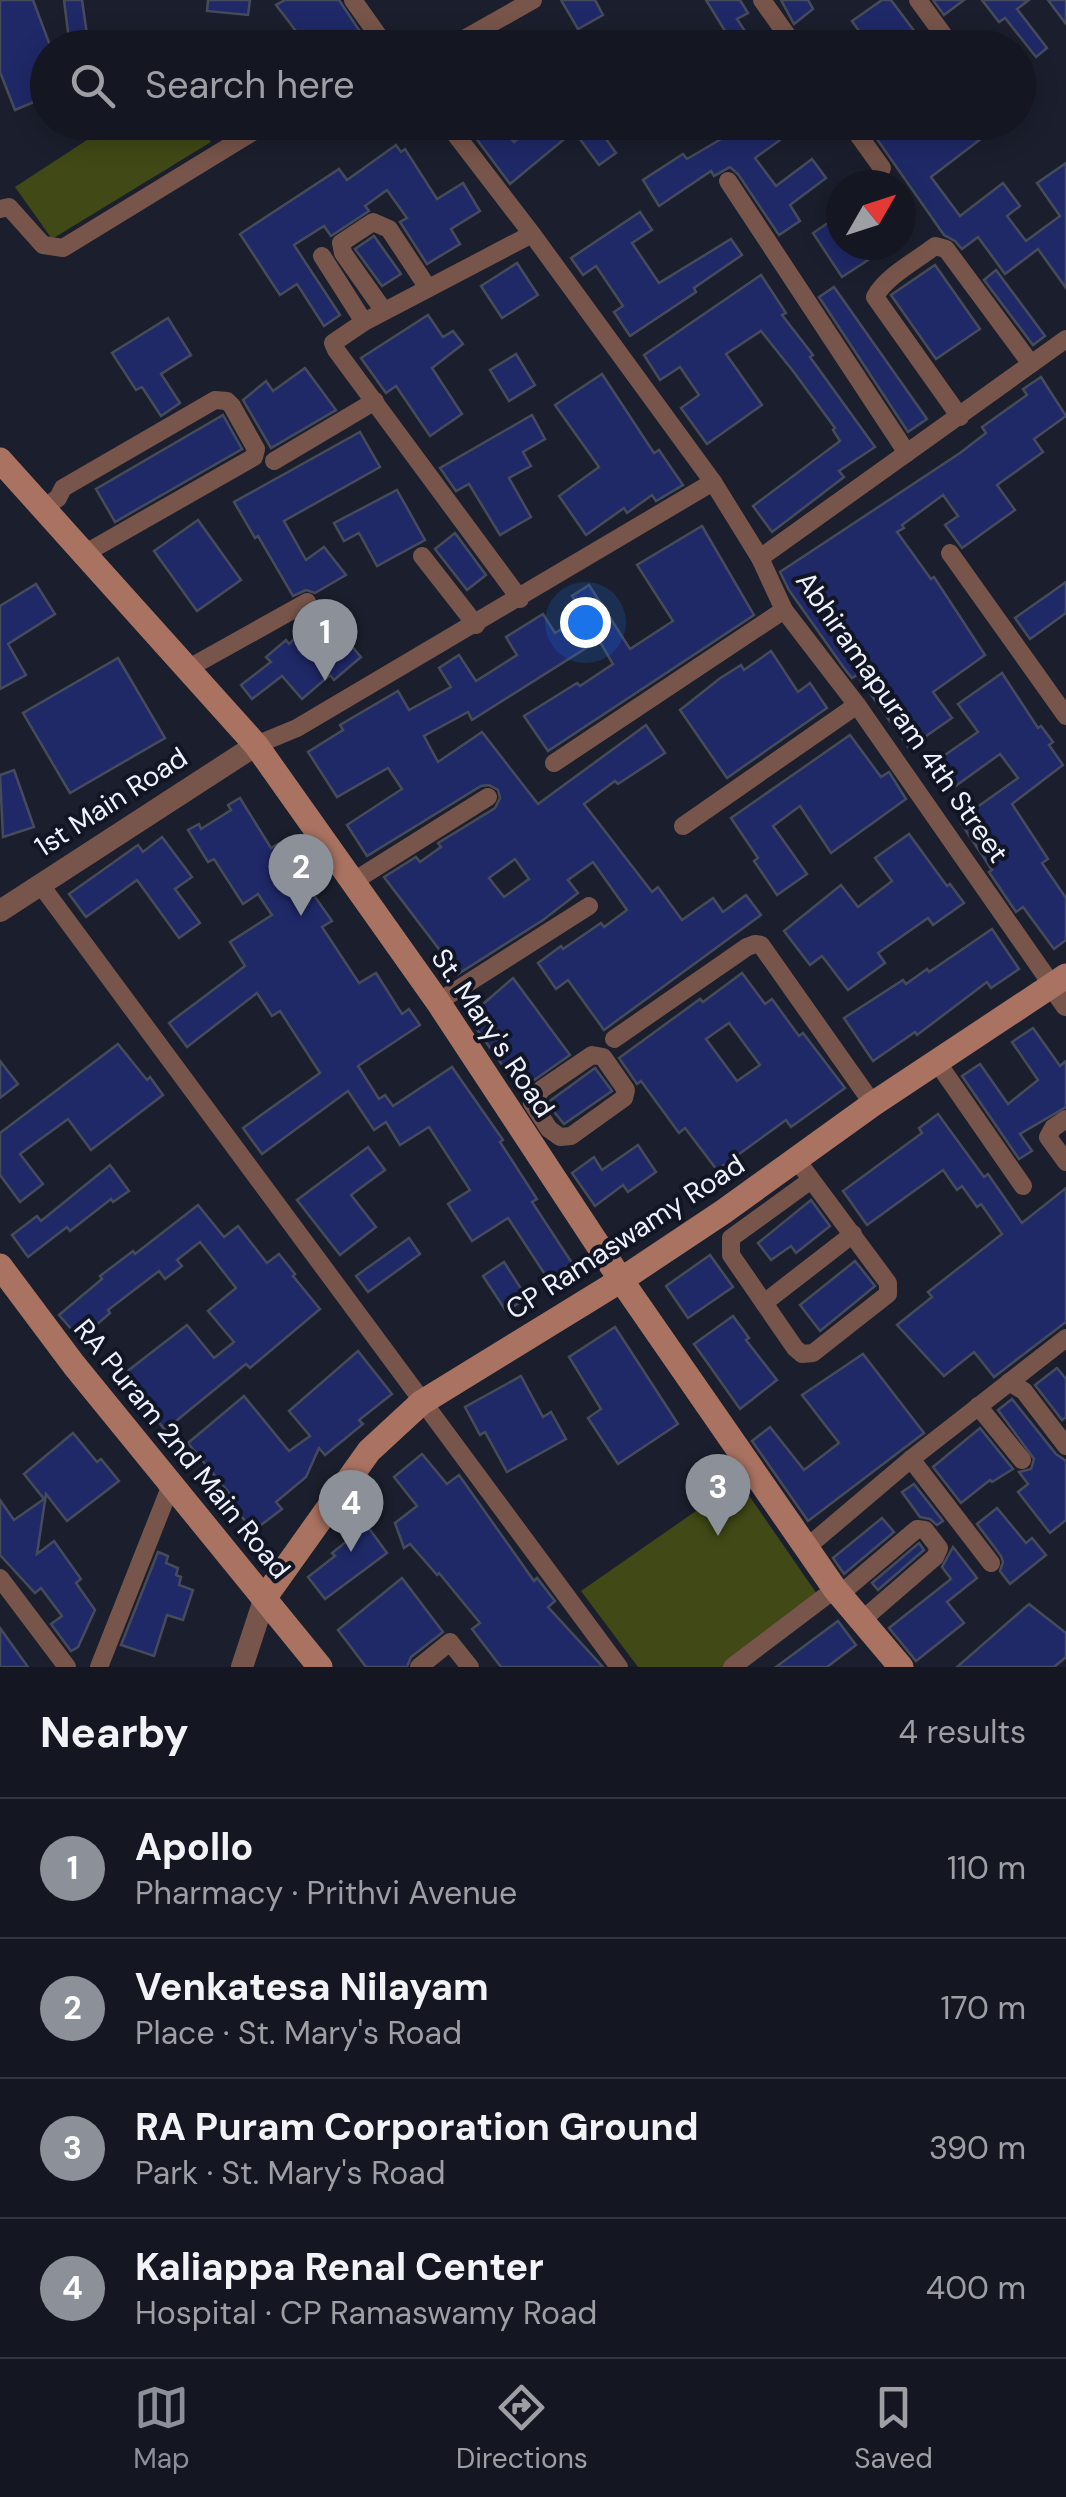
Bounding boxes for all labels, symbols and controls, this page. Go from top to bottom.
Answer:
search box [30,30,1036,140]
icon: search [65,58,120,113]
text: Search here [145,60,355,110]
north arrow [826,170,916,260]
street label: Abhiramapuram 4th Street [787,564,1017,870]
your location [560,597,611,648]
pin: 1 [292,598,358,681]
street label: 1st Main Road [28,739,194,865]
pin: 2 [268,834,334,916]
street label: St. Mary's Road [423,941,563,1125]
street label: CP Ramaswamy Road [498,1146,752,1328]
street label: RA Puram 2nd Main Road [66,1311,298,1587]
pin: 3 [686,1454,750,1536]
pin: 4 [318,1470,384,1552]
text: Nearby [40,1705,189,1760]
text: 4 results [899,1711,1026,1753]
text: Apollo [135,1822,253,1872]
text: 1 [67,1847,78,1889]
text: 110 m [947,1847,1026,1889]
text: Pharmacy · Prithvi Avenue [135,1872,517,1914]
text: Venkatesa Nilayam [135,1962,489,2012]
text: 2 [63,1987,82,2029]
text: 170 m [940,1987,1026,2029]
text: Place · St. Mary's Road [135,2012,462,2054]
text: RA Puram Corporation Ground [135,2102,699,2152]
text: 3 [63,2127,82,2169]
text: 390 m [929,2127,1026,2169]
text: Park · St. Mary's Road [135,2152,446,2194]
text: Kaliappa Renal Center [135,2242,544,2292]
text: 4 [62,2267,83,2309]
text: 400 m [926,2267,1026,2309]
text: Hospital · CP Ramaswamy Road [135,2292,597,2334]
tab: Map [133,2380,190,2477]
tab: Directions [456,2380,588,2477]
tab: Saved [854,2380,933,2477]

